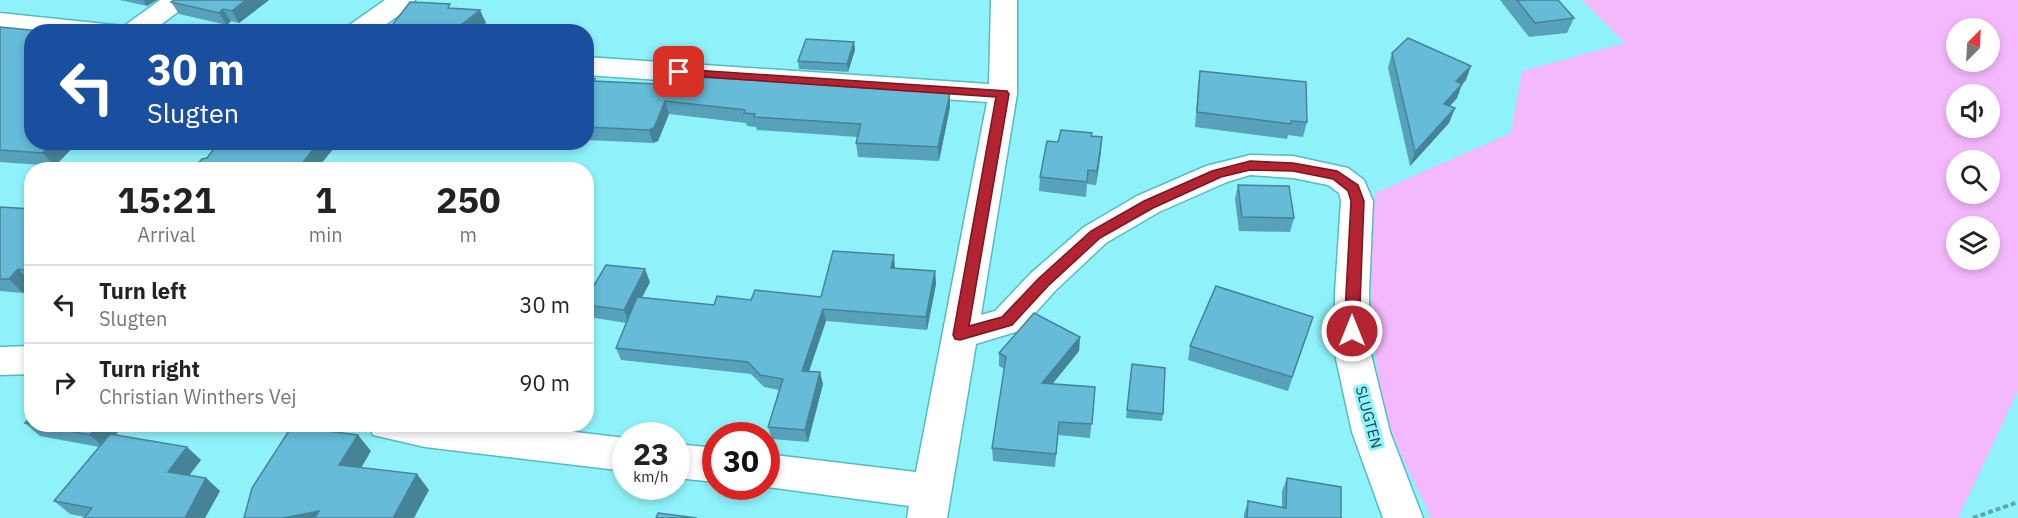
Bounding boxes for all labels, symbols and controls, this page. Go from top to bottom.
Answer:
north arrow [1946,18,2000,72]
map controls [1946,18,2000,270]
text: 30 m [147,42,245,97]
pin [653,46,704,97]
icon: left [48,48,126,126]
icon: arrive [662,55,695,88]
button: sound [1946,84,2000,138]
text: Slugten [147,95,239,130]
button: search [1946,150,2000,204]
text: 15:21 [117,176,216,223]
text: 1 [315,176,337,223]
text: 250 [436,176,501,223]
button: layers [1946,216,2000,270]
text: Arrival [137,221,196,248]
text: min [309,221,343,248]
text: m [460,221,477,248]
text: Turn left [99,276,187,305]
icon: left [48,288,81,321]
text: 30 m [519,290,570,319]
position arrow [1320,299,1384,363]
text: Slugten [99,305,167,332]
text: Turn right [99,354,200,383]
icon: right [48,366,81,399]
text: 90 m [519,368,570,397]
text: Christian Winthers Vej [99,383,296,410]
street label: SLUGTEN [1352,384,1386,450]
speed limit sign: 30 [702,422,780,500]
text: 23 [633,434,669,473]
text: km/h [633,467,669,486]

